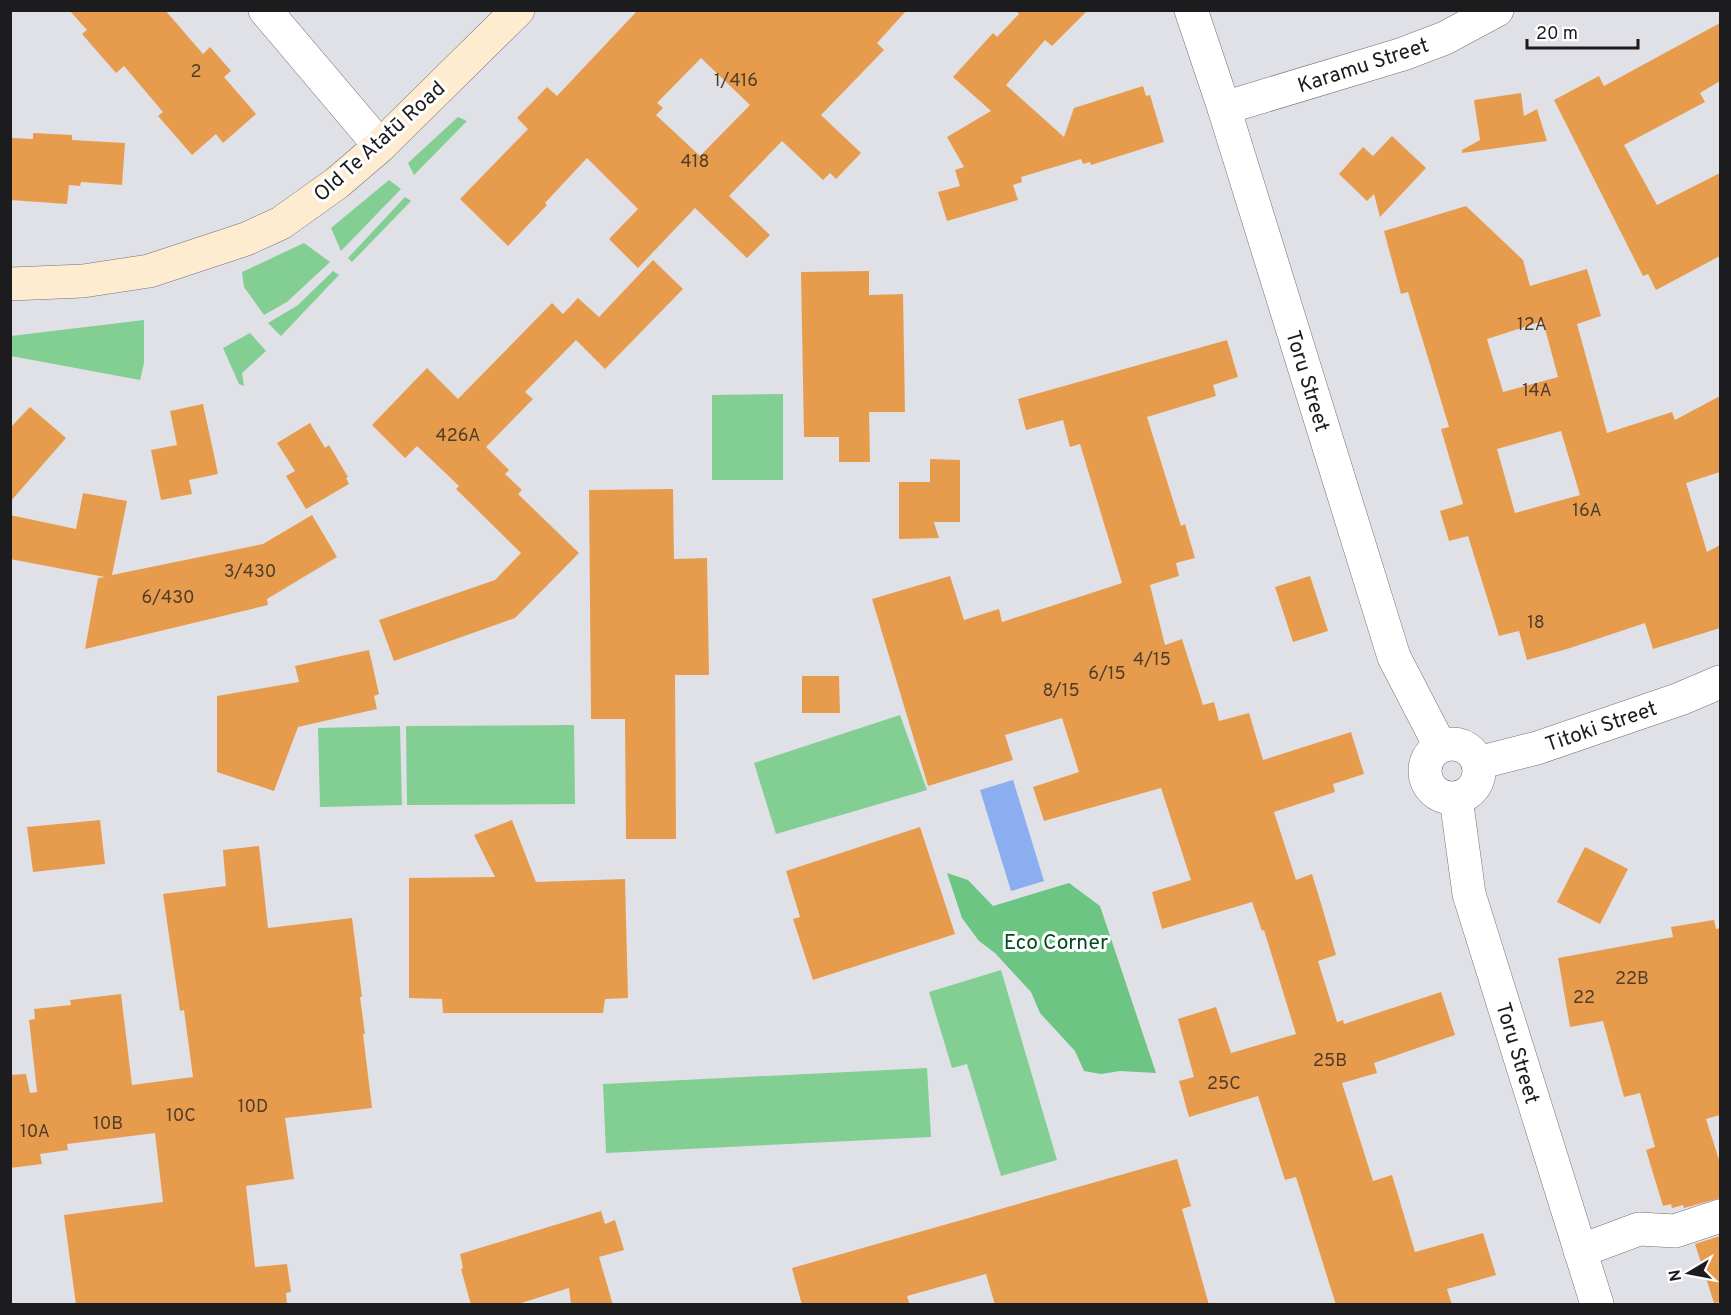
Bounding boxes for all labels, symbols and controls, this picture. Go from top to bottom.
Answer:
scale bar [1527,12,1638,50]
text: 20 m [1536,23,1578,46]
street label: Karamu Street [1294,33,1432,100]
house number: 2 [190,61,202,84]
house number: 1/416 [714,70,758,93]
street label: Old Te Atatū Road [308,76,452,208]
house number: 418 [681,151,709,174]
house number: 12A [1517,314,1547,337]
street label: Toru Street [1278,328,1335,435]
house number: 14A [1522,380,1552,403]
house number: 426A [436,425,480,448]
house number: 16A [1572,500,1602,523]
house number: 3/430 [224,561,276,584]
house number: 6/430 [142,587,194,610]
house number: 18 [1527,612,1545,635]
house number: 4/15 [1133,649,1171,672]
house number: 6/15 [1088,663,1126,686]
house number: 8/15 [1042,680,1080,703]
street label: Titoki Street [1542,696,1661,759]
park label: Eco Corner [1004,930,1108,957]
house number: 22B [1615,968,1649,991]
house number: 22 [1573,987,1595,1010]
street label: Toru Street [1488,1000,1545,1107]
house number: 25B [1313,1050,1347,1073]
house number: 25C [1207,1073,1241,1096]
house number: 10D [238,1096,268,1119]
house number: 10C [166,1105,196,1128]
house number: 10B [93,1113,123,1136]
house number: 10A [20,1121,50,1144]
north arrow [1659,1243,1719,1303]
text: N [1665,1268,1687,1283]

